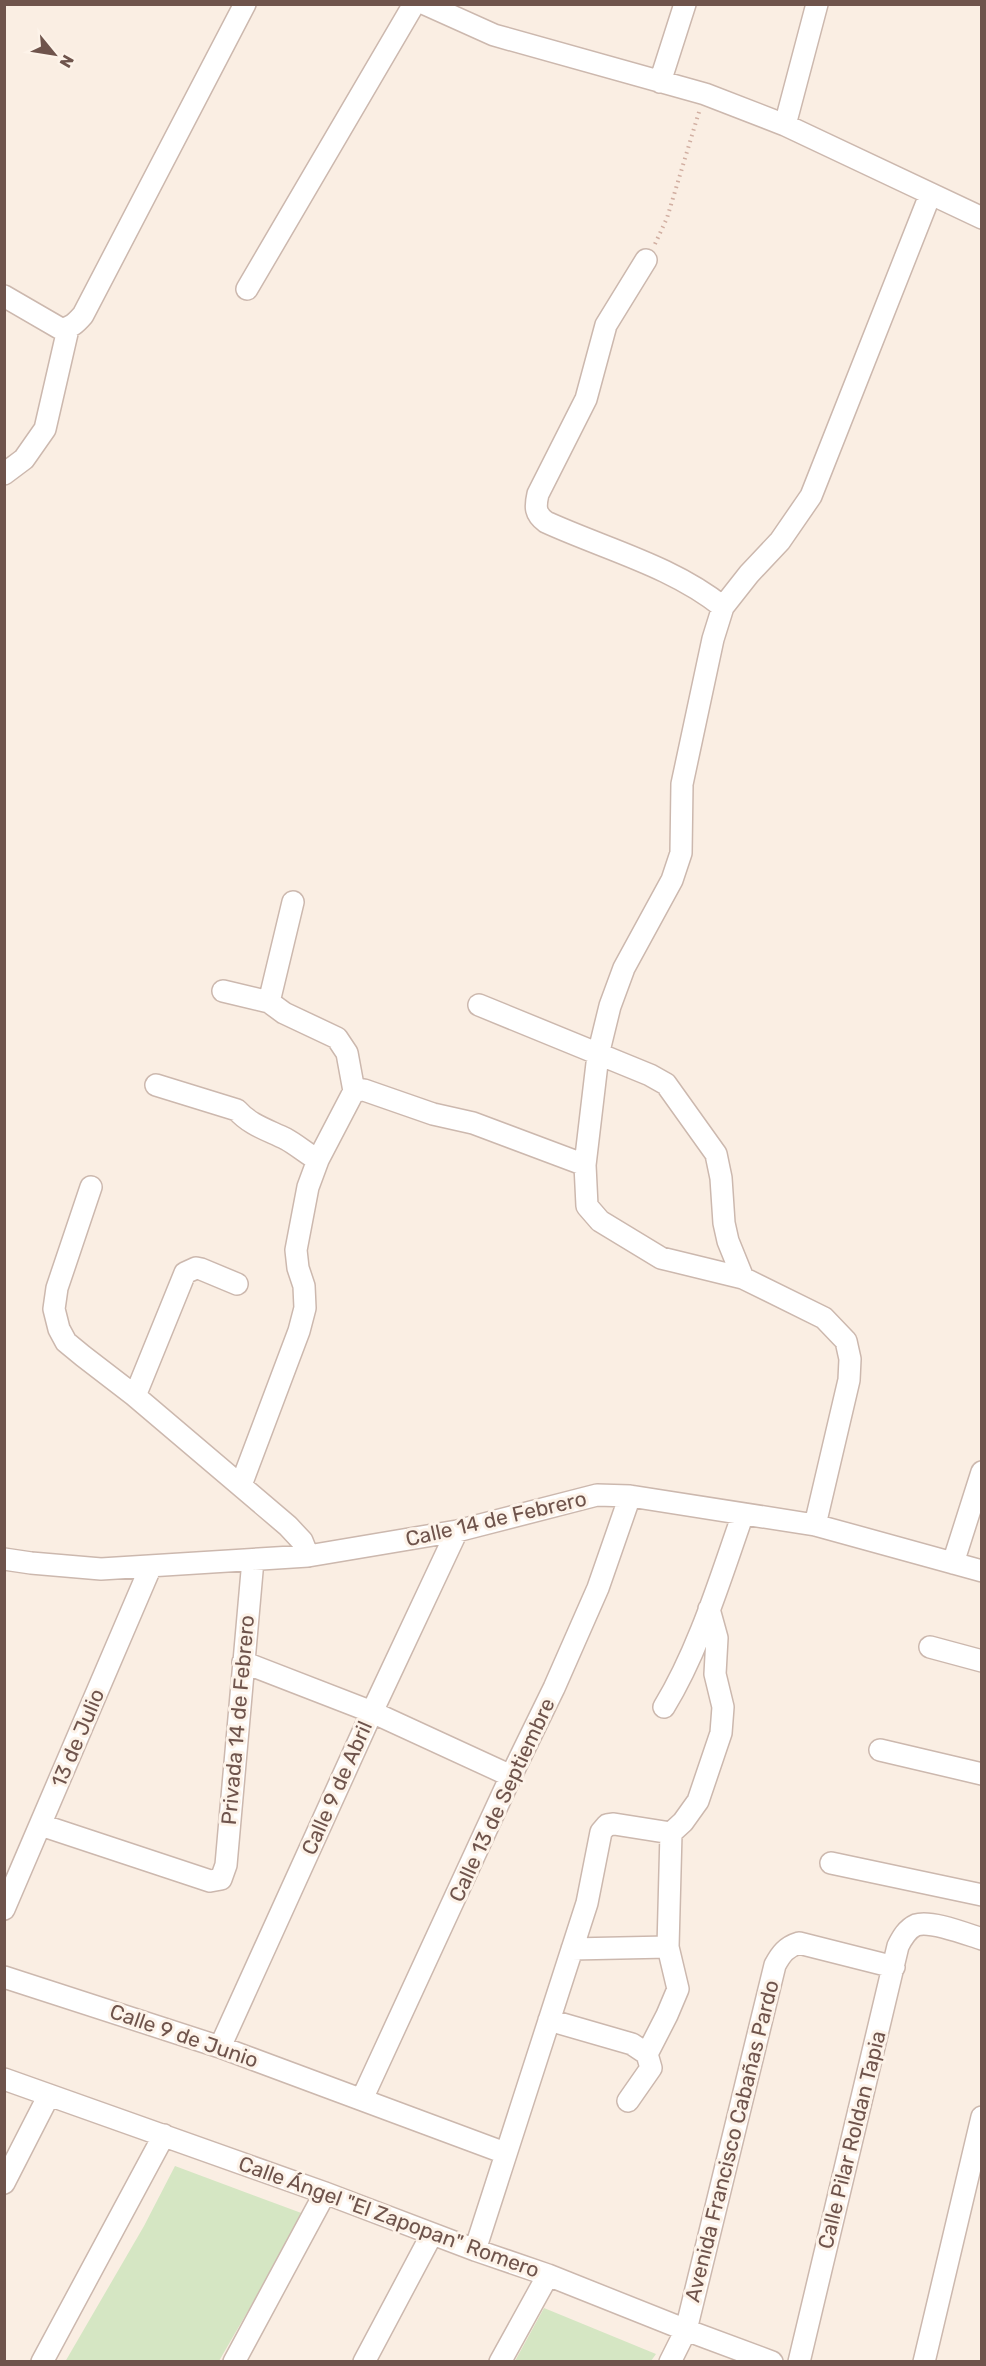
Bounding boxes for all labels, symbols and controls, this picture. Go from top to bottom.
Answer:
north arrow [24,24,84,84]
text: N [55,52,78,71]
street label: Calle 14 de Febrero [403,1486,589,1551]
street label: Privada 14 de Febrero [216,1614,259,1826]
street label: 13 de Julio [46,1685,109,1791]
street label: Calle 13 de Septiembre [443,1694,560,1906]
street label: Calle 9 de Abril [296,1717,377,1859]
street label: Avenida Francisco Cabañas Pardo [679,1977,784,2304]
street label: Calle 9 de Junio [107,1998,262,2073]
street label: Calle Pilar Roldan Tapia [812,2028,891,2251]
street label: Calle Ángel "El Zapopan" Romero [235,2150,543,2283]

